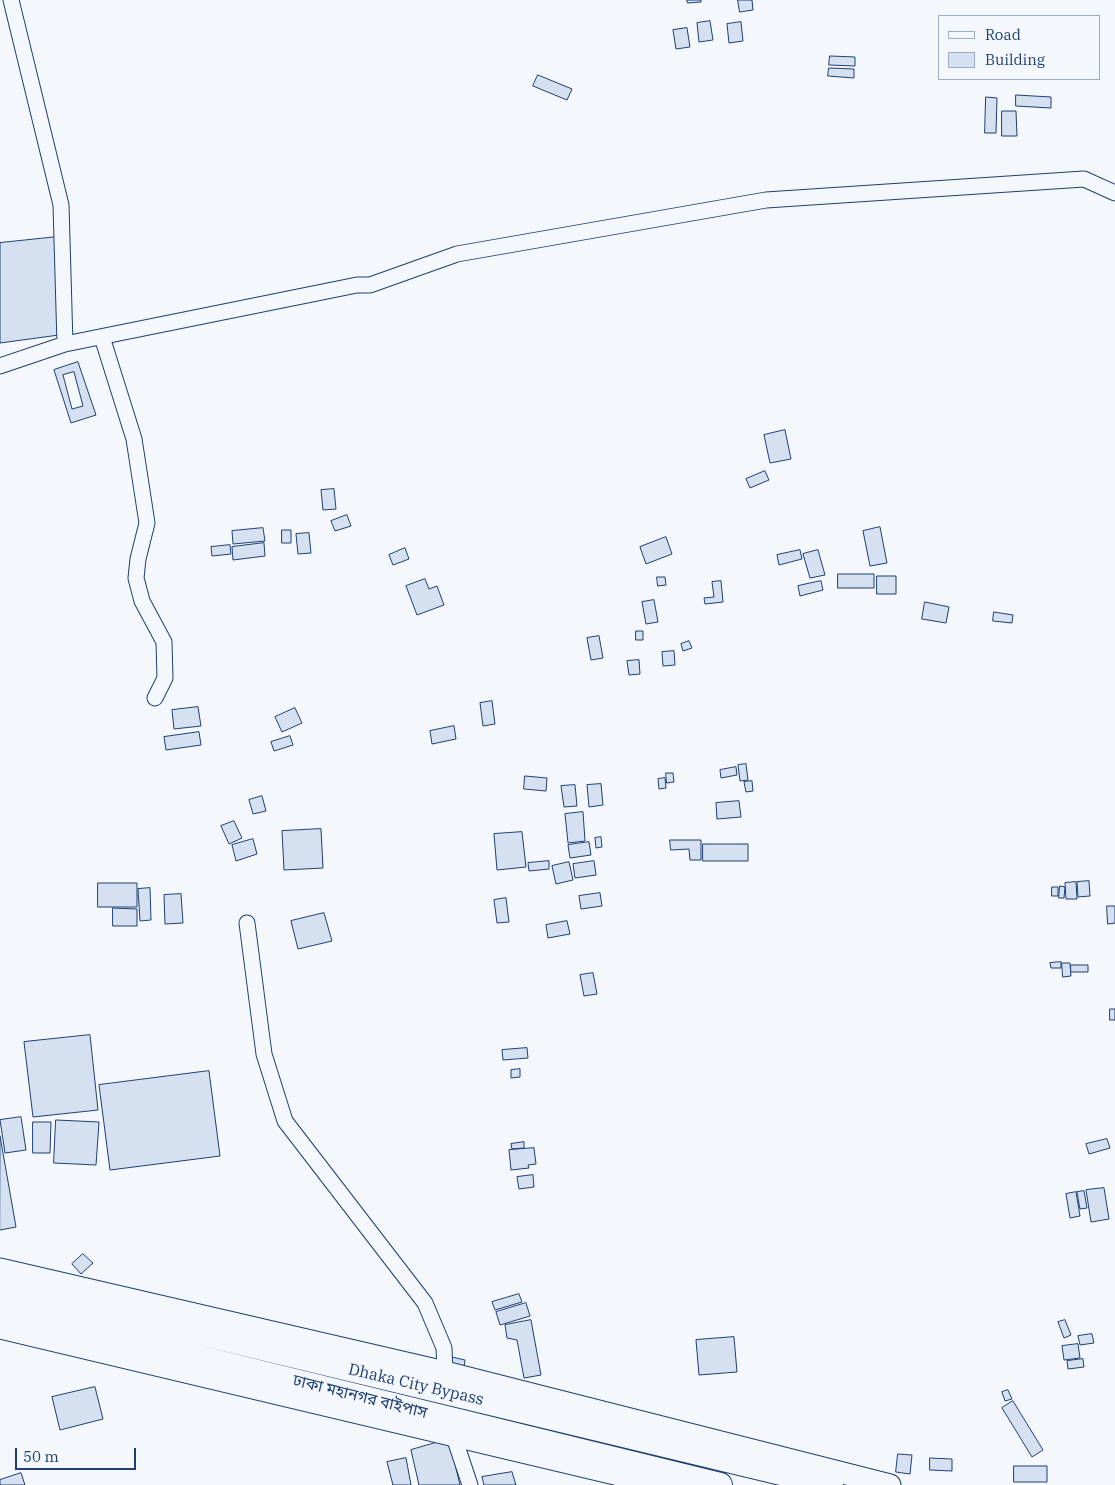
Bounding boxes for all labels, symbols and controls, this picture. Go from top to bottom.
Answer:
legend [938,15,1100,80]
text: Road [985,25,1021,44]
text: Building [985,50,1045,69]
street label: Dhaka City Bypass [346,1360,486,1410]
street label: ঢাকা মহানগর বাইপাস [291,1371,429,1423]
scale bar [18,1438,139,1470]
text: 50 m [23,1447,59,1466]

